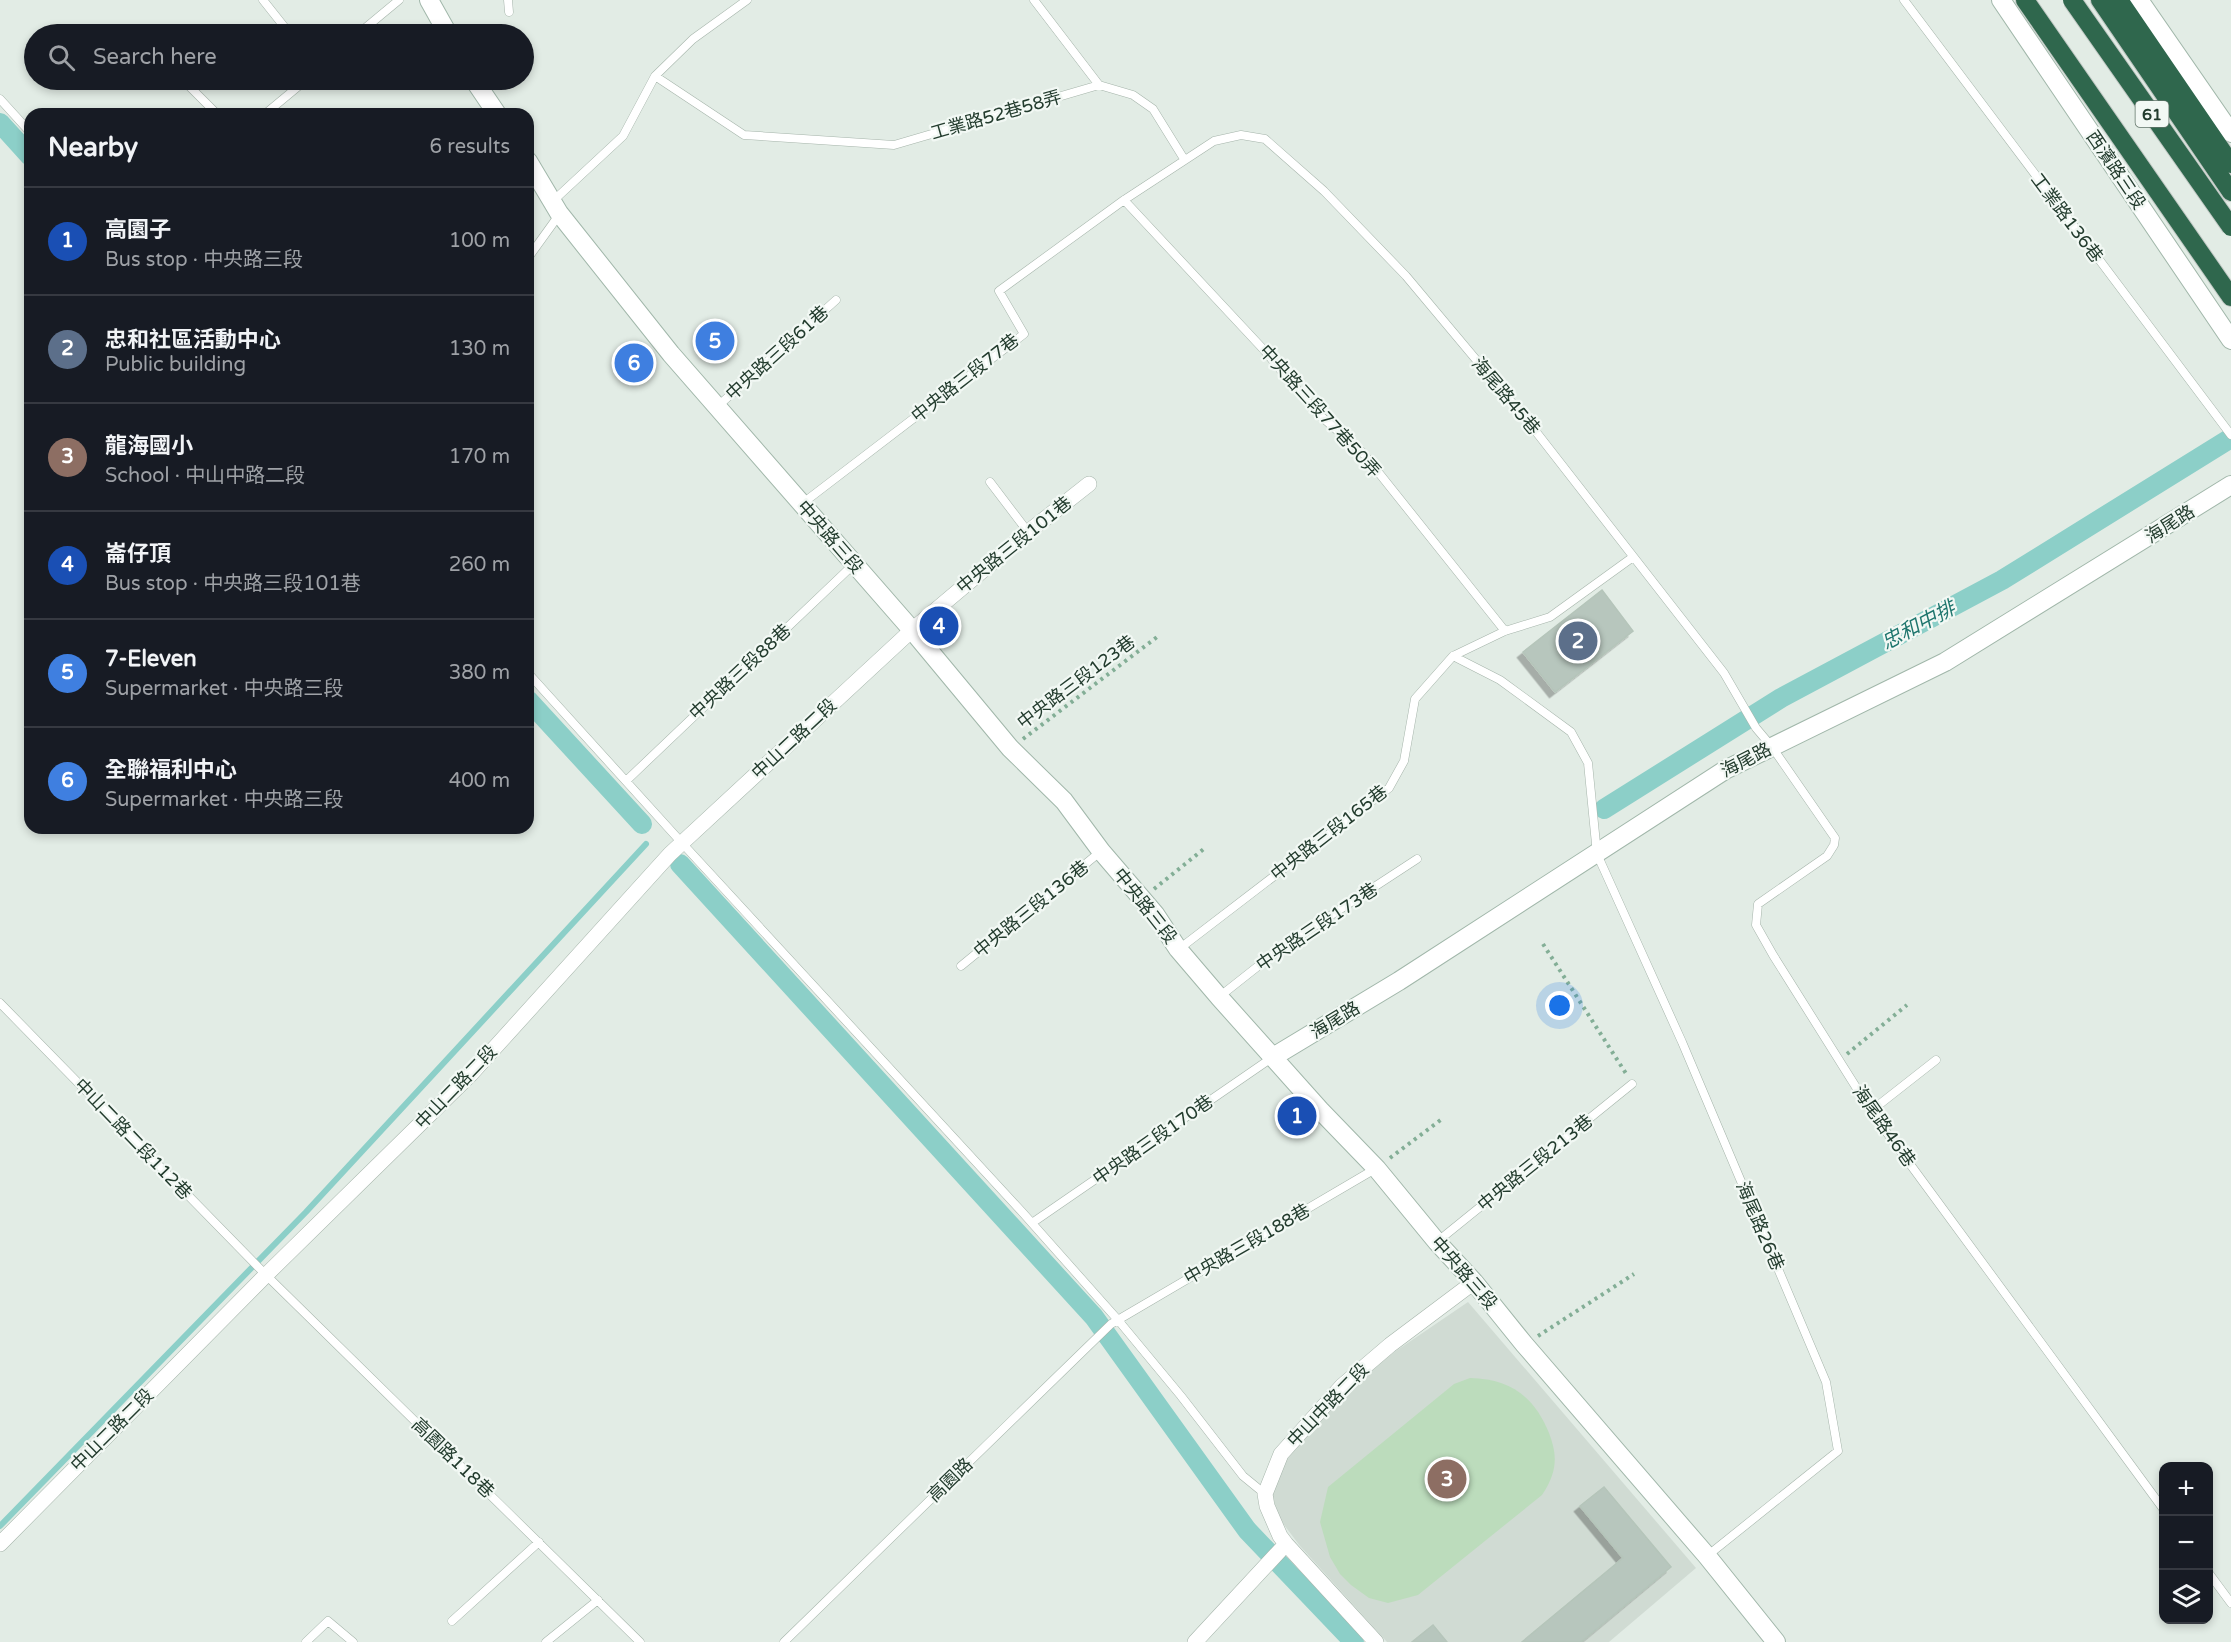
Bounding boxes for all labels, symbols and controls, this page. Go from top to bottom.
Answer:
search box [24,24,534,90]
icon: search [45,41,78,74]
text: Search here [93,44,217,70]
street label: 工業路52巷58弄 [928,86,1064,144]
road number: 61 [2136,101,2168,127]
street label: 西濱路三段 [2082,127,2150,213]
text: Nearby [48,132,138,163]
text: 6 results [430,135,510,159]
street label: 工業路136巷 [2026,169,2108,267]
text: 高園子 [105,217,171,243]
text: 1 [61,229,74,253]
text: 100 m [449,229,510,253]
text: Bus stop · 中央路三段 [105,248,303,272]
street label: 中央路三段61巷 [721,301,833,405]
pin: 5 [696,318,734,364]
text: 忠和社區活動中心 [105,327,281,353]
street label: 中央路三段77巷 [907,329,1023,427]
text: 2 [61,337,74,361]
text: 130 m [449,337,510,361]
pin: 6 [614,340,654,386]
street label: 中央路三段77巷50弄 [1255,340,1385,482]
text: Public building [105,353,246,377]
street label: 海尾路45巷 [1467,353,1545,439]
text: 龍海國小 [105,433,193,459]
text: 3 [61,445,74,469]
text: 170 m [449,445,510,469]
text: School · 中山中路二段 [105,464,305,488]
street label: 中央路三段101巷 [952,492,1076,598]
street label: 中央路三段 [792,496,868,578]
street label: 海尾路 [2141,500,2199,548]
text: 崙仔頂 [105,541,171,567]
text: 4 [61,553,74,577]
text: 260 m [449,553,510,577]
text: Bus stop · 中央路三段101巷 [105,572,361,596]
water label: 忠和中排 [1878,595,1962,655]
pin: 4 [920,604,958,648]
pin: 2 [1558,618,1598,664]
street label: 中央路三段88巷 [685,619,795,725]
street label: 中央路三段123巷 [1013,631,1139,733]
text: 7-Eleven [105,646,197,672]
text: 5 [61,661,74,685]
text: 380 m [449,661,510,685]
text: Supermarket · 中央路三段 [105,677,343,701]
street label: 中山二路二段 [747,694,841,784]
street label: 海尾路 [1717,738,1775,782]
text: 全聯福利中心 [105,757,237,783]
text: 6 [61,769,74,793]
text: 400 m [449,769,510,793]
street label: 中央路三段165巷 [1266,781,1392,885]
text: Supermarket · 中央路三段 [105,788,343,812]
street label: 中央路三段136巷 [969,856,1093,962]
street label: 中央路三段 [1109,864,1181,948]
street label: 中央路三段173巷 [1252,878,1382,976]
your location [1545,991,1574,1020]
street label: 海尾路 [1306,997,1364,1043]
street label: 中山二路二段 [411,1041,501,1133]
street label: 中山二路二段112巷 [70,1074,196,1204]
street label: 海尾路46巷 [1848,1081,1920,1171]
street label: 中央路三段170巷 [1089,1090,1217,1190]
pin: 1 [1278,1094,1316,1138]
street label: 中央路三段213巷 [1473,1110,1597,1216]
street label: 海尾路26巷 [1731,1178,1789,1274]
street label: 中央路三段188巷 [1180,1199,1314,1289]
street label: 中央路三段 [1426,1232,1502,1314]
street label: 中山中路二段 [1283,1359,1373,1451]
street label: 中山二路二段 [66,1384,158,1476]
street label: 高園路118巷 [407,1413,499,1503]
street label: 高園路 [923,1453,977,1507]
pin: 3 [1428,1456,1466,1502]
map controls [2159,1462,2213,1624]
button: + [2159,1462,2213,1516]
button: − [2159,1516,2213,1570]
button: layers [2159,1570,2213,1624]

